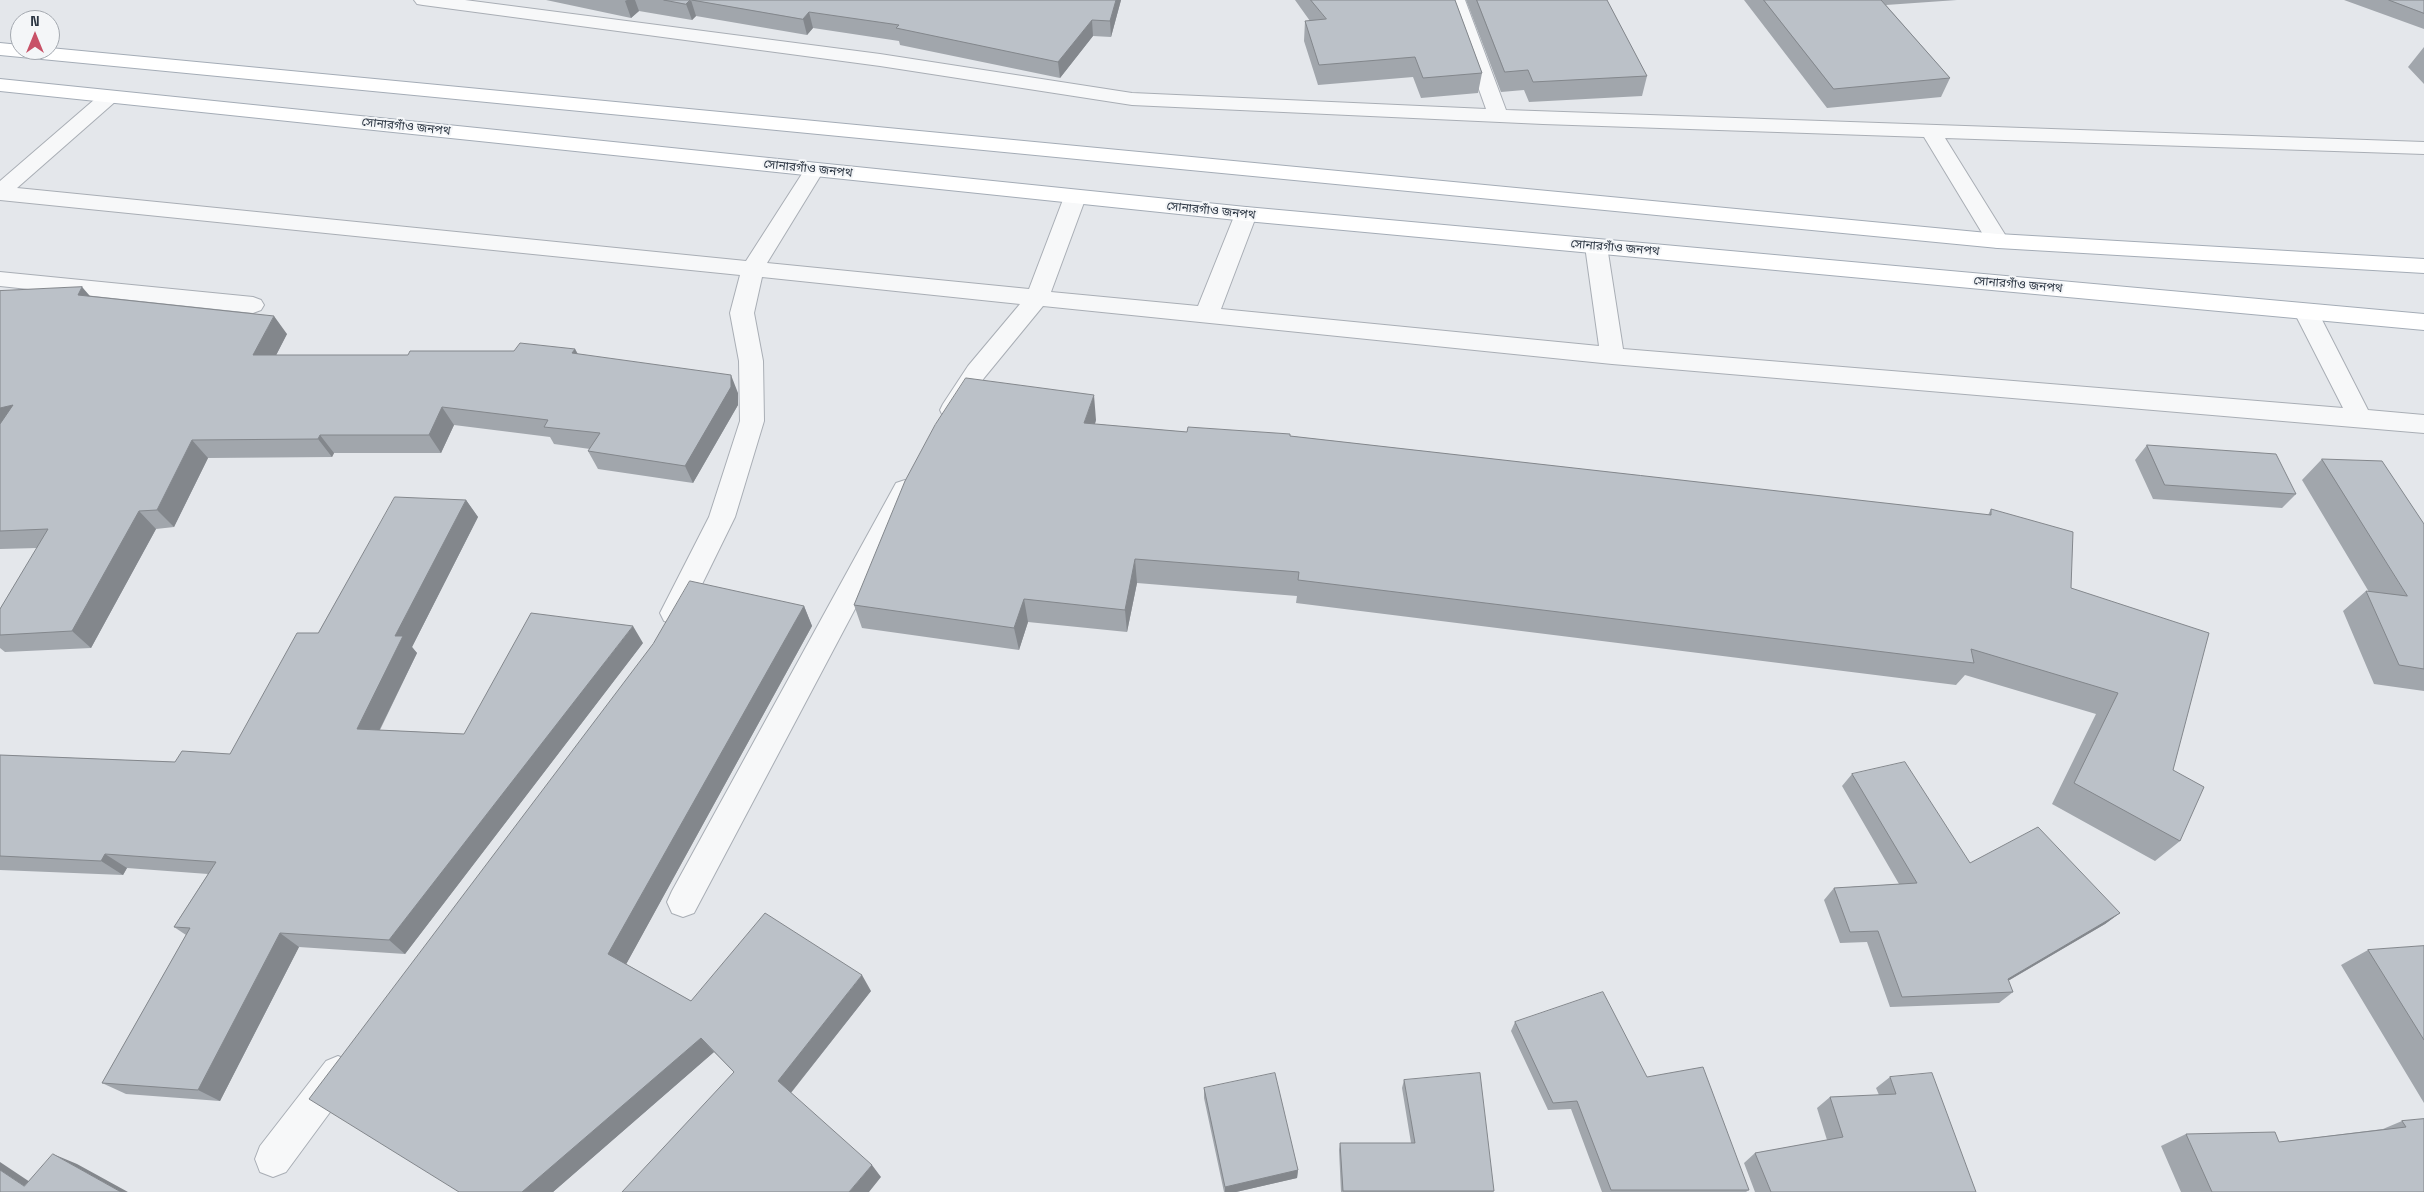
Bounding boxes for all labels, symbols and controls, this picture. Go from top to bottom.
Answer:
north arrow [10,10,60,60]
text: N [30,12,40,30]
street label: সোনারগাঁও জনপথ [361,115,451,139]
street label: সোনারগাঁও জনপথ [763,157,853,181]
street label: সোনারগাঁও জনপথ [1166,199,1256,223]
street label: সোনারগাঁও জনপথ [1570,237,1660,259]
street label: সোনারগাঁও জনপথ [1973,274,2063,296]

